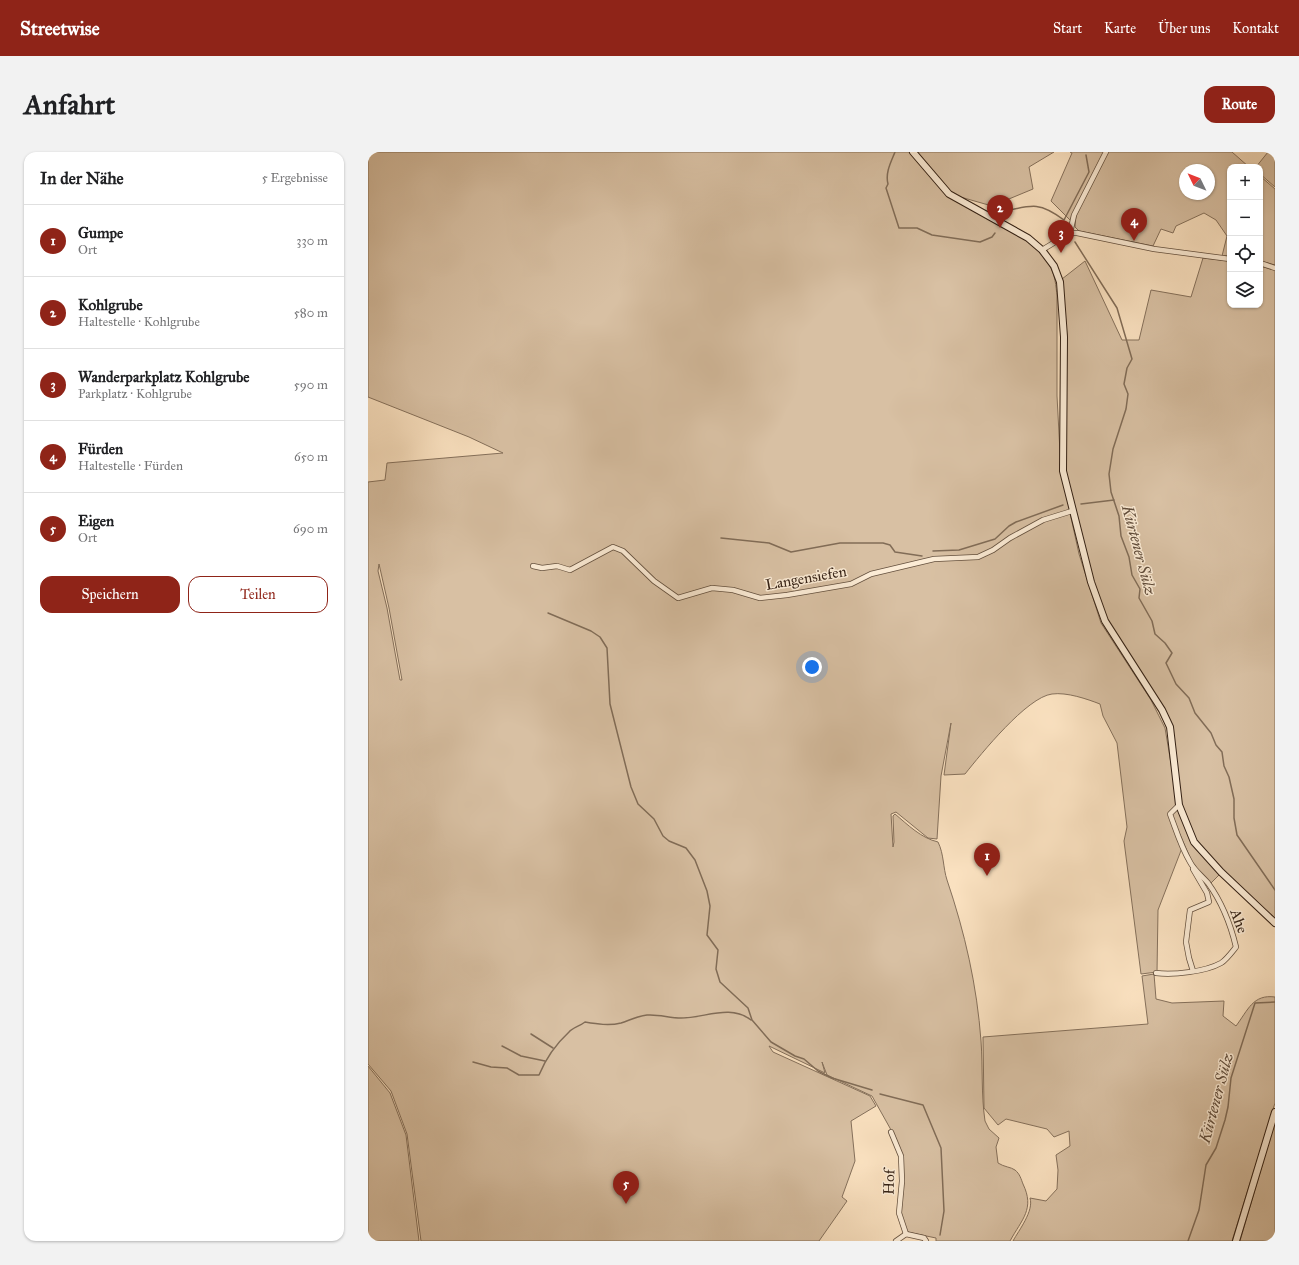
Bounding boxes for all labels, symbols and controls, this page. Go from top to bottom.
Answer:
text: Streetwise [20,17,100,40]
text: Start [1053,20,1082,37]
text: Karte [1104,20,1136,37]
text: Über uns [1158,20,1210,37]
text: Kontakt [1232,20,1279,37]
button: Route [1204,86,1275,123]
text: Anfahrt [24,87,115,122]
north arrow [1179,164,1215,200]
map controls [1227,164,1263,308]
button: + [1227,164,1263,200]
text: In der Nähe [40,168,124,189]
text: 5 Ergebnisse [262,170,328,186]
pin: 2 [987,195,1013,228]
button: − [1227,200,1263,236]
pin: 4 [1121,208,1147,241]
pin: 3 [1048,220,1074,253]
text: Gumpe [78,224,123,242]
text: 1 [50,233,56,249]
text: 330 m [296,233,328,249]
button: locate [1227,236,1263,272]
text: Ort [78,242,97,258]
button: layers [1227,272,1263,308]
text: Kohlgrube [78,296,143,314]
text: 2 [50,305,56,321]
text: 580 m [294,305,328,321]
text: Haltestelle · Kohlgrube [78,314,200,330]
text: Wanderparkplatz Kohlgrube [78,368,250,386]
text: 3 [50,377,56,393]
text: 590 m [294,377,328,393]
text: Parkplatz · Kohlgrube [78,386,192,402]
text: Fürden [78,440,123,458]
text: 4 [49,449,57,465]
text: 650 m [294,449,328,465]
text: Haltestelle · Fürden [78,458,183,474]
water label: Kürtener Sülz [1118,502,1160,597]
text: Eigen [78,512,114,530]
text: 5 [50,521,56,537]
text: 690 m [293,521,328,537]
text: Ort [78,530,97,546]
street label: Langensiefen [764,562,848,594]
button: Speichern [40,576,180,613]
button: Teilen [188,576,328,613]
your location [802,657,822,677]
pin: 1 [974,843,1000,876]
street label: Ahe [1226,905,1252,936]
water label: Kürtener Sülz [1195,1051,1237,1146]
street label: Hof [880,1166,899,1195]
pin: 5 [613,1171,639,1204]

